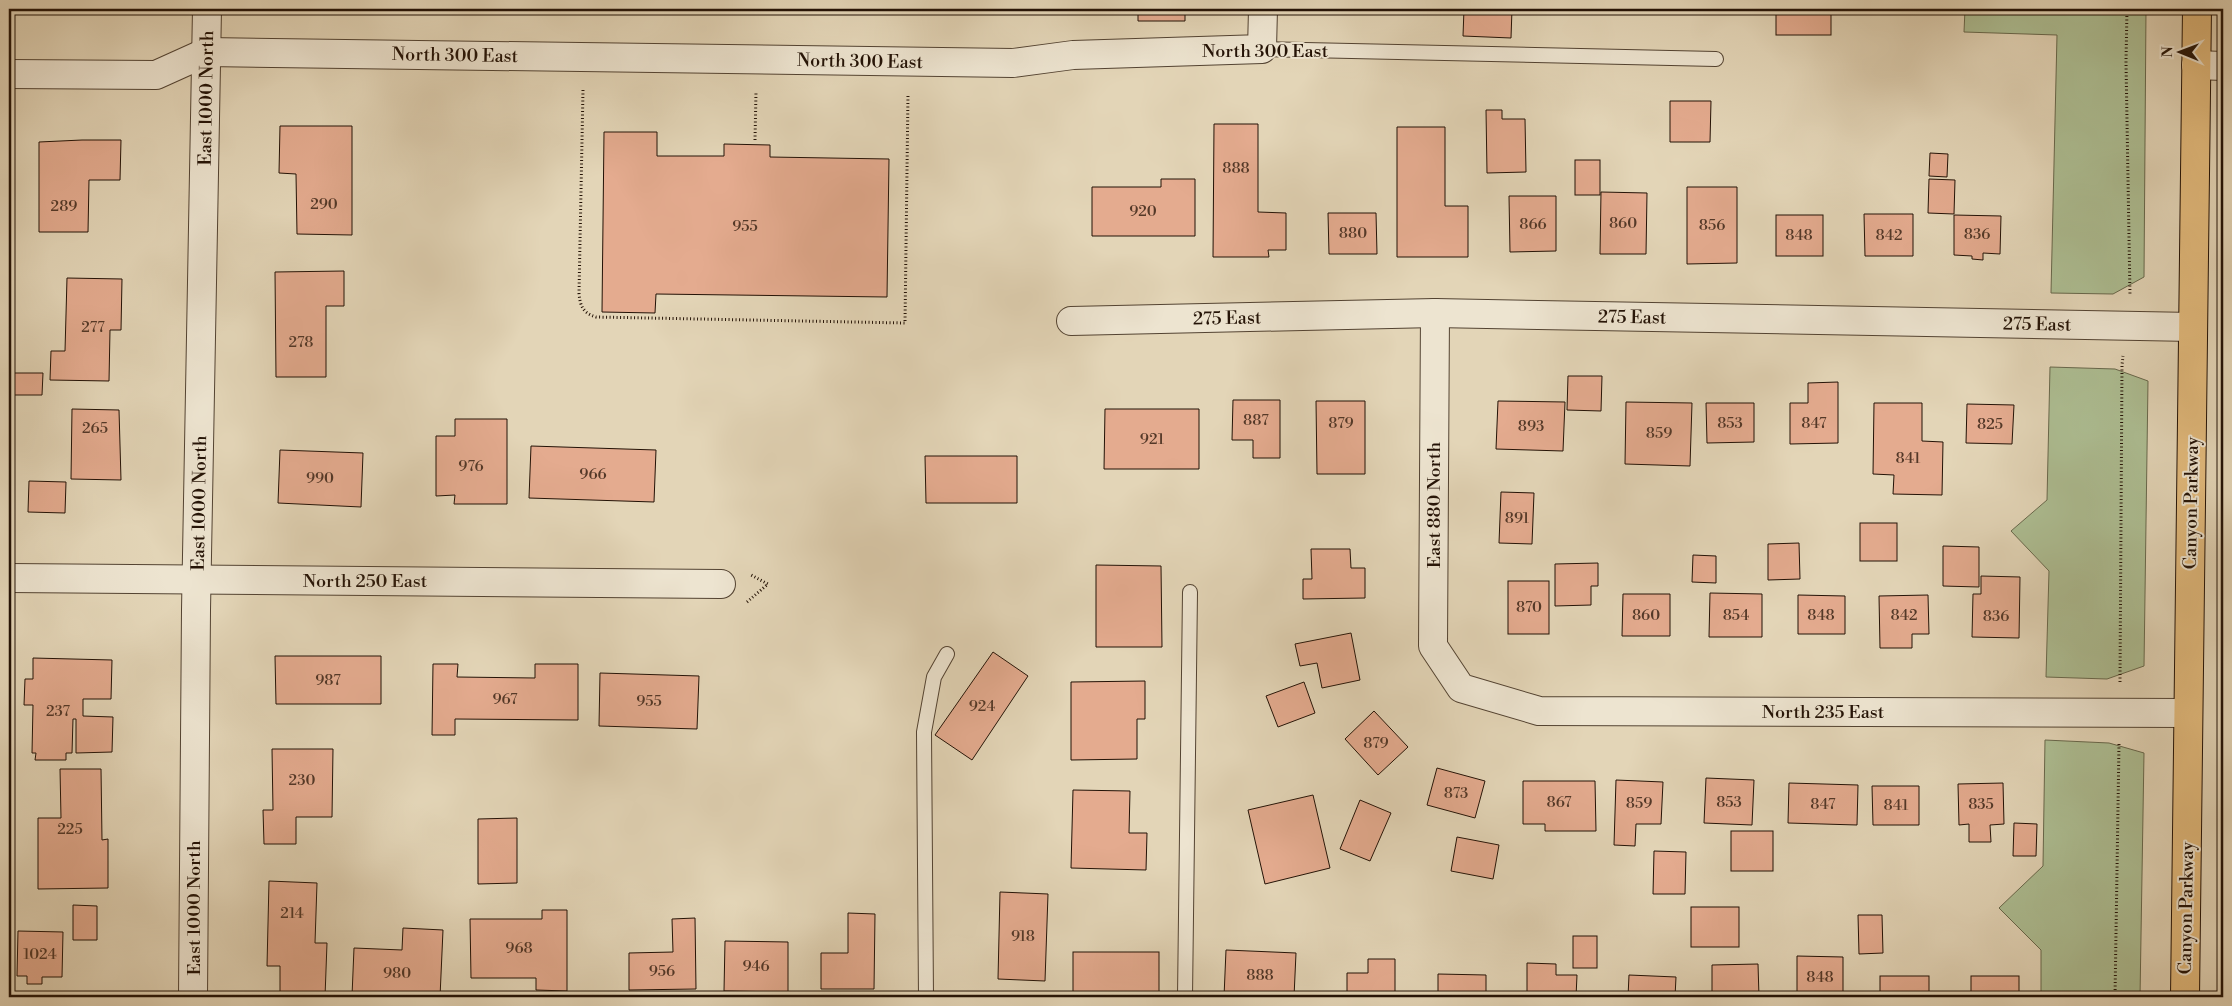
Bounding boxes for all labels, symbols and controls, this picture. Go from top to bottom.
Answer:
north arrow [2154,28,2204,78]
street label: East 1000 North [194,30,219,166]
street label: North 300 East [1202,40,1329,63]
street label: North 300 East [392,43,519,68]
text: N [2159,46,2177,57]
street label: North 300 East [797,49,924,74]
house number: 888 [1222,159,1250,178]
house number: 290 [310,195,338,214]
house number: 289 [51,197,77,216]
house number: 920 [1129,202,1157,221]
house number: 860 [1609,214,1637,233]
house number: 866 [1519,215,1547,234]
house number: 856 [1699,216,1725,235]
house number: 955 [732,217,758,236]
house number: 880 [1339,224,1367,243]
house number: 836 [1964,225,1990,244]
house number: 848 [1785,226,1813,245]
house number: 842 [1876,226,1902,245]
street label: 275 East [1598,305,1667,330]
street label: 275 East [1193,306,1262,331]
street label: 275 East [2003,312,2072,337]
house number: 277 [81,318,105,337]
house number: 278 [289,333,313,352]
house number: 887 [1243,411,1269,430]
house number: 879 [1328,414,1354,433]
house number: 853 [1717,414,1743,433]
house number: 847 [1801,414,1827,433]
house number: 825 [1977,415,2003,434]
house number: 893 [1518,417,1544,436]
house number: 265 [82,419,108,438]
house number: 859 [1646,424,1672,443]
house number: 921 [1140,430,1165,449]
street label: East 1000 North [187,435,212,571]
street label: Canyon Parkway [2179,436,2204,570]
street label: East 880 North [1423,442,1446,568]
house number: 841 [1896,449,1921,468]
house number: 976 [458,457,484,476]
house number: 966 [579,465,607,484]
house number: 990 [306,469,334,488]
house number: 891 [1505,509,1530,528]
street label: North 250 East [303,570,428,593]
house number: 870 [1516,598,1542,617]
house number: 860 [1632,606,1660,625]
house number: 854 [1723,606,1749,625]
house number: 848 [1807,606,1835,625]
house number: 842 [1891,606,1917,625]
house number: 836 [1983,607,2009,626]
house number: 987 [315,671,341,690]
house number: 967 [493,690,518,709]
house number: 955 [636,692,662,711]
house number: 924 [969,697,995,716]
street label: North 235 East [1762,701,1885,724]
house number: 237 [46,702,70,721]
house number: 879 [1363,734,1389,753]
house number: 230 [289,771,315,790]
house number: 873 [1444,784,1468,803]
house number: 867 [1546,793,1572,812]
house number: 853 [1716,793,1742,812]
house number: 859 [1626,794,1652,813]
house number: 847 [1810,795,1836,814]
house number: 835 [1968,795,1994,814]
house number: 841 [1884,796,1909,815]
house number: 225 [57,820,83,839]
street label: East 1000 North [183,840,206,976]
street label: Canyon Parkway [2174,841,2199,975]
house number: 214 [280,904,304,923]
house number: 918 [1011,927,1035,946]
house number: 968 [505,939,533,958]
house number: 1024 [23,945,57,964]
house number: 946 [742,957,770,976]
house number: 956 [649,962,675,981]
house number: 980 [383,964,411,983]
house number: 888 [1246,966,1274,985]
house number: 848 [1806,968,1834,987]

